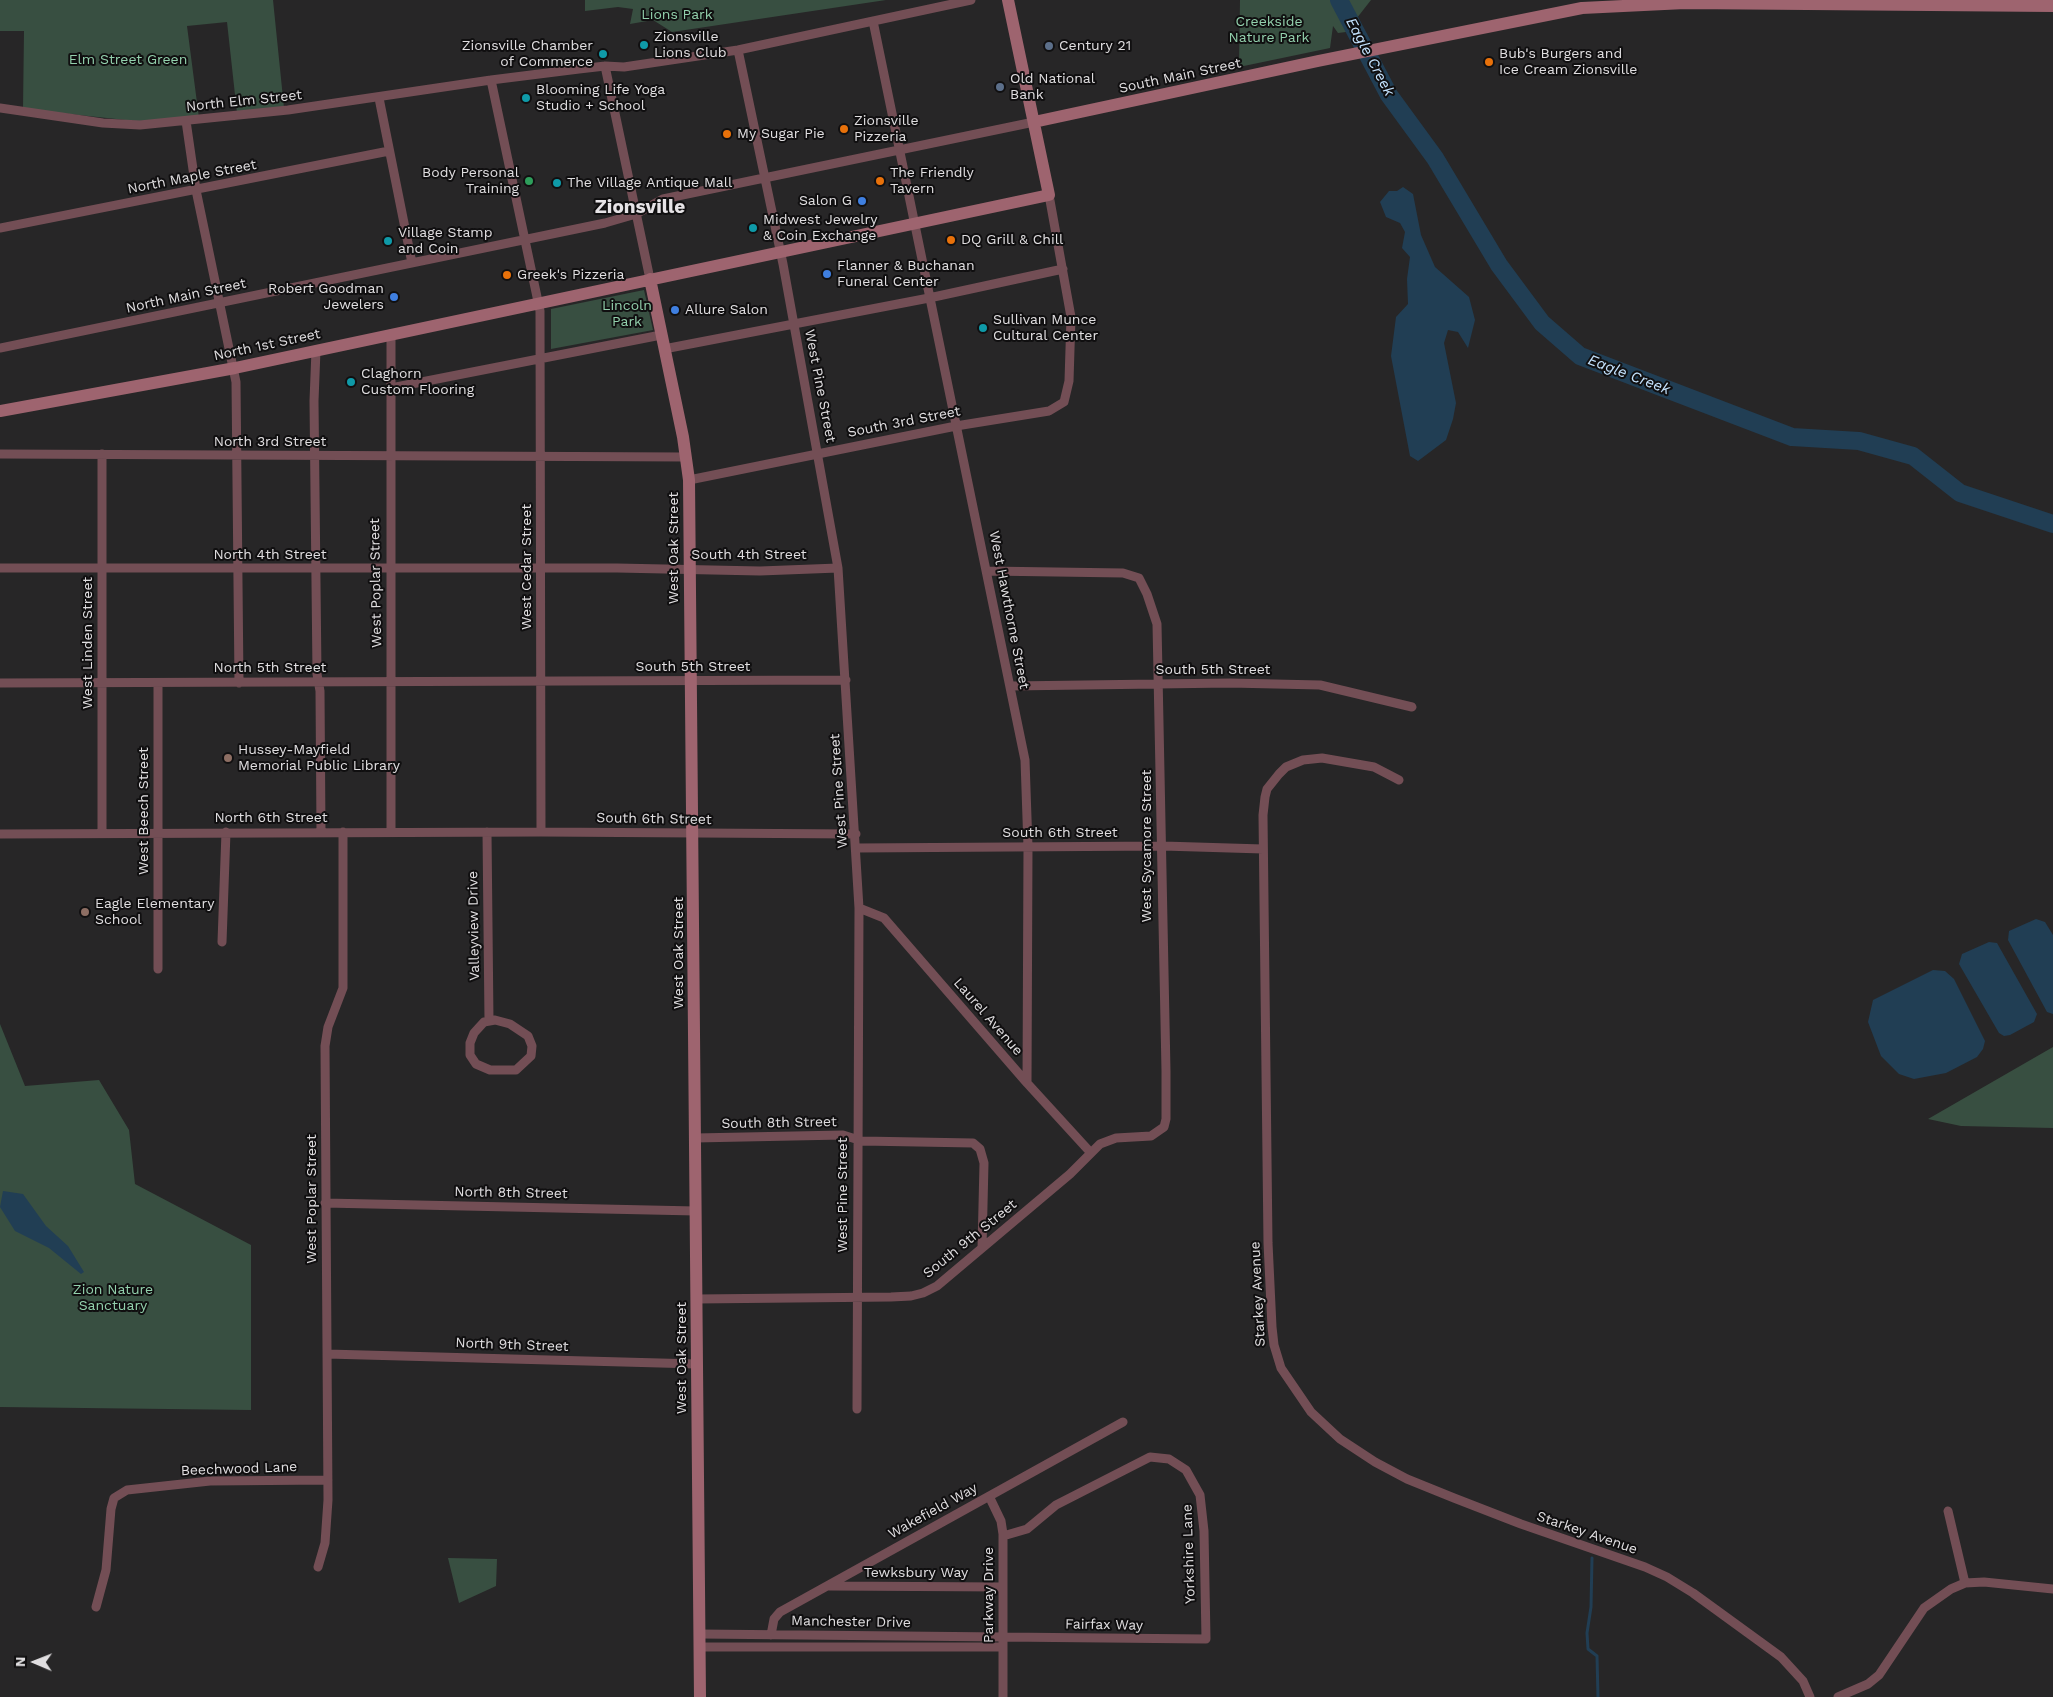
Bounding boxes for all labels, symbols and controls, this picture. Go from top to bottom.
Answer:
park label: Lions Park [641,7,713,23]
park label: Creekside Nature Park [1229,14,1309,46]
water label: Eagle Creek [1342,15,1398,99]
place label: Zionsville Lions Club [654,29,727,62]
place label: Zionsville Chamber of Commerce [462,38,593,70]
place label: Century 21 [1059,38,1131,54]
marker: Zionsville Lions Club [638,39,650,51]
marker: Century 21 [1043,40,1055,52]
place label: Bub's Burgers and Ice Cream Zionsville [1499,46,1637,78]
marker: Zionsville Chamber of Commerce [597,48,609,60]
park label: Elm Street Green [69,52,187,68]
street label: South Main Street [1117,55,1243,97]
marker: Bub's Burgers and Ice Cream Zionsville [1483,56,1495,68]
place label: Old National Bank [1010,71,1095,104]
marker: Old National Bank [994,81,1006,93]
place label: Blooming Life Yoga Studio + School [536,82,665,114]
street label: North Elm Street [185,87,303,115]
marker: Blooming Life Yoga Studio + School [520,92,532,104]
place label: Zionsville Pizzeria [854,113,918,146]
marker: Zionsville Pizzeria [838,123,850,135]
place label: My Sugar Pie [737,126,825,142]
marker: My Sugar Pie [721,128,733,140]
street label: North Maple Street [126,156,258,198]
place label: Body Personal Training [422,165,519,198]
place label: The Friendly Tavern [890,165,974,198]
marker: Body Personal Training [523,175,535,187]
place label: The Village Antique Mall [567,175,732,191]
marker: The Friendly Tavern [874,175,886,187]
marker: The Village Antique Mall [551,177,563,189]
place label: Salon G [799,193,852,209]
marker: Salon G [856,195,868,207]
district label: Zionsville [595,196,685,218]
place label: Midwest Jewelry & Coin Exchange [763,212,878,244]
marker: Midwest Jewelry & Coin Exchange [747,222,759,234]
place label: Village Stamp and Coin [398,225,492,258]
place label: DQ Grill & Chill [961,232,1063,248]
marker: DQ Grill & Chill [945,234,957,246]
marker: Village Stamp and Coin [382,235,394,247]
place label: Flanner & Buchanan Funeral Center [837,258,975,290]
place label: Greek's Pizzeria [517,267,625,283]
marker: Flanner & Buchanan Funeral Center [821,268,833,280]
marker: Greek's Pizzeria [501,269,513,281]
street label: North Main Street [124,275,248,317]
place label: Robert Goodman Jewelers [268,281,384,314]
marker: Robert Goodman Jewelers [388,291,400,303]
park label: Lincoln Park [602,298,652,331]
place label: Allure Salon [685,302,768,318]
marker: Allure Salon [669,304,681,316]
place label: Sullivan Munce Cultural Center [993,312,1098,344]
marker: Sullivan Munce Cultural Center [977,322,989,334]
street label: North 1st Street [212,325,322,365]
street label: West Pine Street [801,328,839,444]
water label: Eagle Creek [1585,351,1673,399]
place label: Claghorn Custom Flooring [361,366,474,398]
marker: Claghorn Custom Flooring [345,376,357,388]
street label: South 3rd Street [846,403,962,441]
street label: North 3rd Street [214,434,326,450]
street label: West Oak Street [666,492,682,604]
street label: West Cedar Street [519,504,535,630]
street label: West Poplar Street [366,518,386,648]
street label: West Hawthorne Street [985,529,1033,691]
street label: North 4th Street [213,547,327,563]
street label: South 4th Street [691,547,807,563]
street label: West Linden Street [80,577,96,709]
street label: South 5th Street [636,659,750,675]
street label: North 5th Street [214,660,326,676]
street label: South 5th Street [1156,662,1270,678]
street label: West Pine Street [827,733,851,849]
place label: Hussey-Mayfield Memorial Public Library [238,742,400,774]
street label: West Beech Street [136,747,152,875]
marker: Hussey-Mayfield Memorial Public Library [222,752,234,764]
street label: West Sycamore Street [1139,770,1155,922]
street label: North 6th Street [214,810,328,826]
street label: South 6th Street [596,810,712,828]
street label: South 6th Street [1002,825,1118,841]
street label: Valleyview Drive [465,871,483,981]
place label: Eagle Elementary School [95,896,214,929]
street label: West Oak Street [671,897,687,1009]
marker: Eagle Elementary School [79,906,91,918]
street label: Laurel Avenue [950,975,1026,1059]
street label: South 8th Street [721,1114,837,1132]
street label: West Poplar Street [304,1134,320,1264]
street label: West Pine Street [835,1138,851,1252]
street label: North 8th Street [454,1184,568,1202]
street label: South 9th Street [920,1196,1020,1282]
street label: Starkey Avenue [1247,1241,1269,1347]
park label: Zion Nature Sanctuary [73,1282,153,1314]
street label: West Oak Street [674,1302,690,1414]
street label: North 9th Street [455,1335,569,1355]
street label: Beechwood Lane [180,1459,298,1479]
street label: Wakefield Way [886,1480,980,1542]
street label: Yorkshire Lane [1179,1504,1199,1604]
street label: Starkey Avenue [1534,1508,1640,1558]
street label: Parkway Drive [981,1547,997,1643]
street label: Tewksbury Way [864,1565,968,1581]
street label: Manchester Drive [791,1613,911,1631]
street label: Fairfax Way [1065,1616,1143,1634]
north arrow [10,1637,60,1687]
text: N [12,1656,28,1667]

